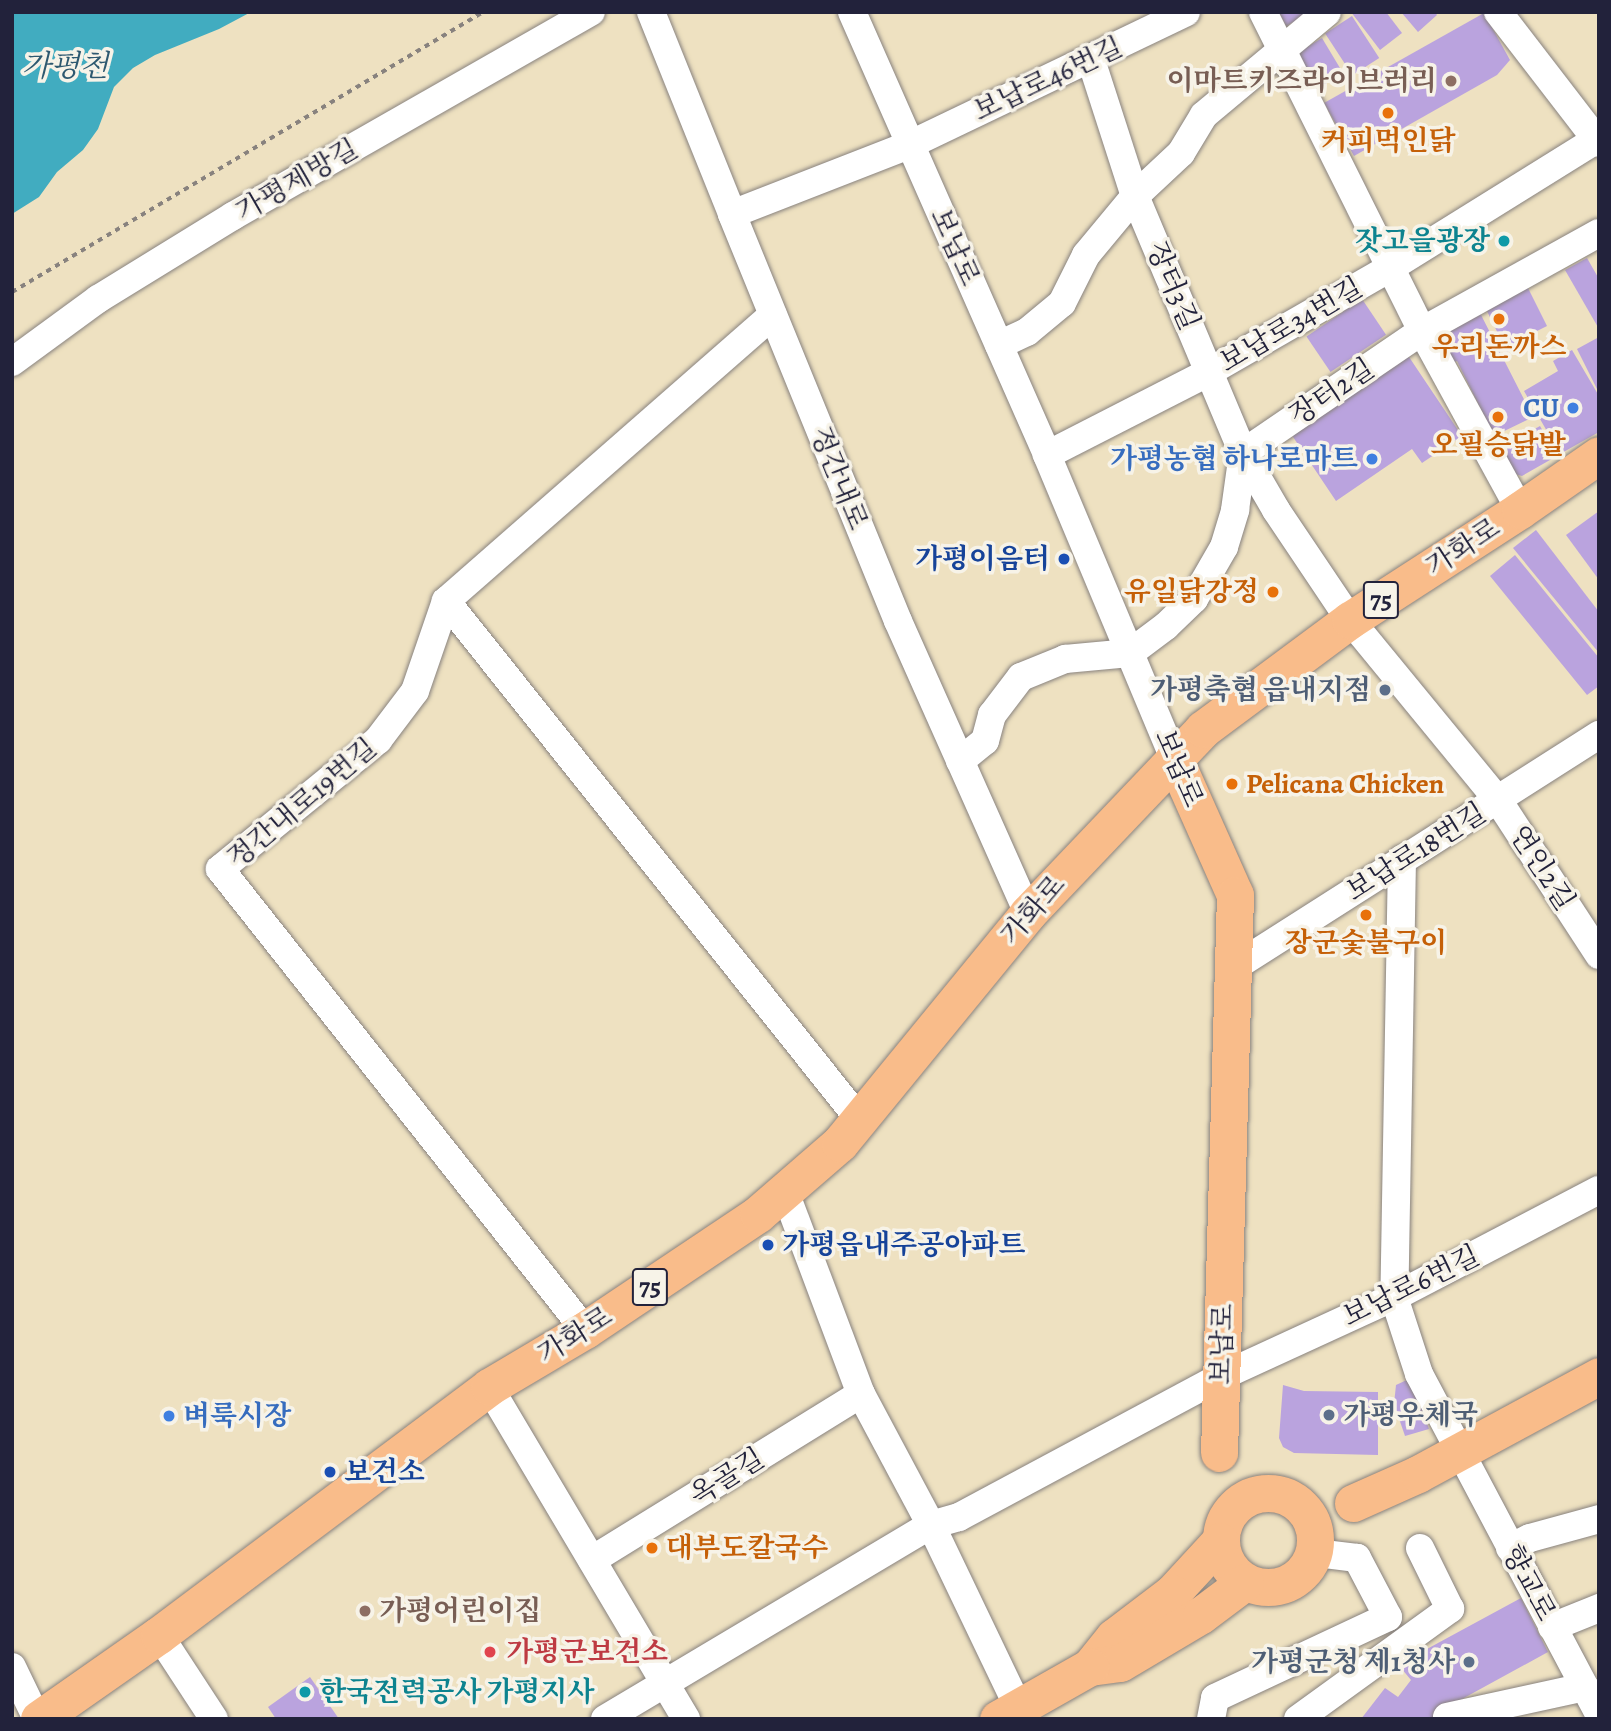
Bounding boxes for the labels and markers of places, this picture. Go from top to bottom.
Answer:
place label: 이마트키즈라이브러리 [1167,64,1437,98]
marker: 이마트키즈라이브러리 [1443,73,1459,89]
marker: 커피먹인닭 [1380,105,1396,121]
place label: 커피먹인닭 [1320,124,1456,158]
place label: 잣고을광장 [1355,224,1490,258]
marker: 잣고을광장 [1496,233,1512,249]
marker: 우리돈까스 [1491,311,1507,327]
place label: 우리돈까스 [1431,330,1567,364]
place label: CU [1523,391,1559,425]
marker: CU [1565,400,1581,416]
marker: 오필승닭발 [1490,409,1506,425]
place label: 오필승닭발 [1430,428,1566,462]
place label: 가평농협 하나로마트 [1110,442,1358,476]
marker: 가평농협 하나로마트 [1364,451,1380,467]
place label: 가평이음터 [915,542,1050,576]
marker: 가평이음터 [1056,551,1072,567]
place label: 유일닭강정 [1124,575,1259,609]
marker: 유일닭강정 [1265,584,1281,600]
place label: 가평축협 읍내지점 [1150,673,1371,707]
marker: 가평축협 읍내지점 [1377,682,1393,698]
place label: Pelicana Chicken [1246,767,1444,801]
marker: Pelicana Chicken [1224,776,1240,792]
marker: 장군숯불구이 [1358,907,1374,923]
place label: 장군숯불구이 [1285,926,1447,960]
place label: 가평읍내주공아파트 [782,1228,1025,1262]
marker: 가평읍내주공아파트 [760,1237,776,1253]
place label: 가평우체국 [1343,1398,1478,1432]
place label: 벼룩시장 [183,1399,291,1433]
marker: 가평우체국 [1321,1407,1337,1423]
marker: 벼룩시장 [161,1408,177,1424]
place label: 보건소 [344,1455,425,1489]
marker: 보건소 [322,1464,338,1480]
place label: 대부도칼국수 [666,1531,828,1565]
marker: 대부도칼국수 [644,1540,660,1556]
place label: 가평어린이집 [379,1594,541,1628]
marker: 가평어린이집 [357,1603,373,1619]
place label: 가평군보건소 [506,1635,668,1669]
marker: 가평군보건소 [480,1642,500,1662]
place label: 가평군청 제1청사 [1251,1645,1455,1679]
marker: 가평군청 제1청사 [1461,1654,1477,1670]
place label: 한국전력공사 가평지사 [319,1675,594,1709]
marker: 한국전력공사 가평지사 [297,1684,313,1700]

